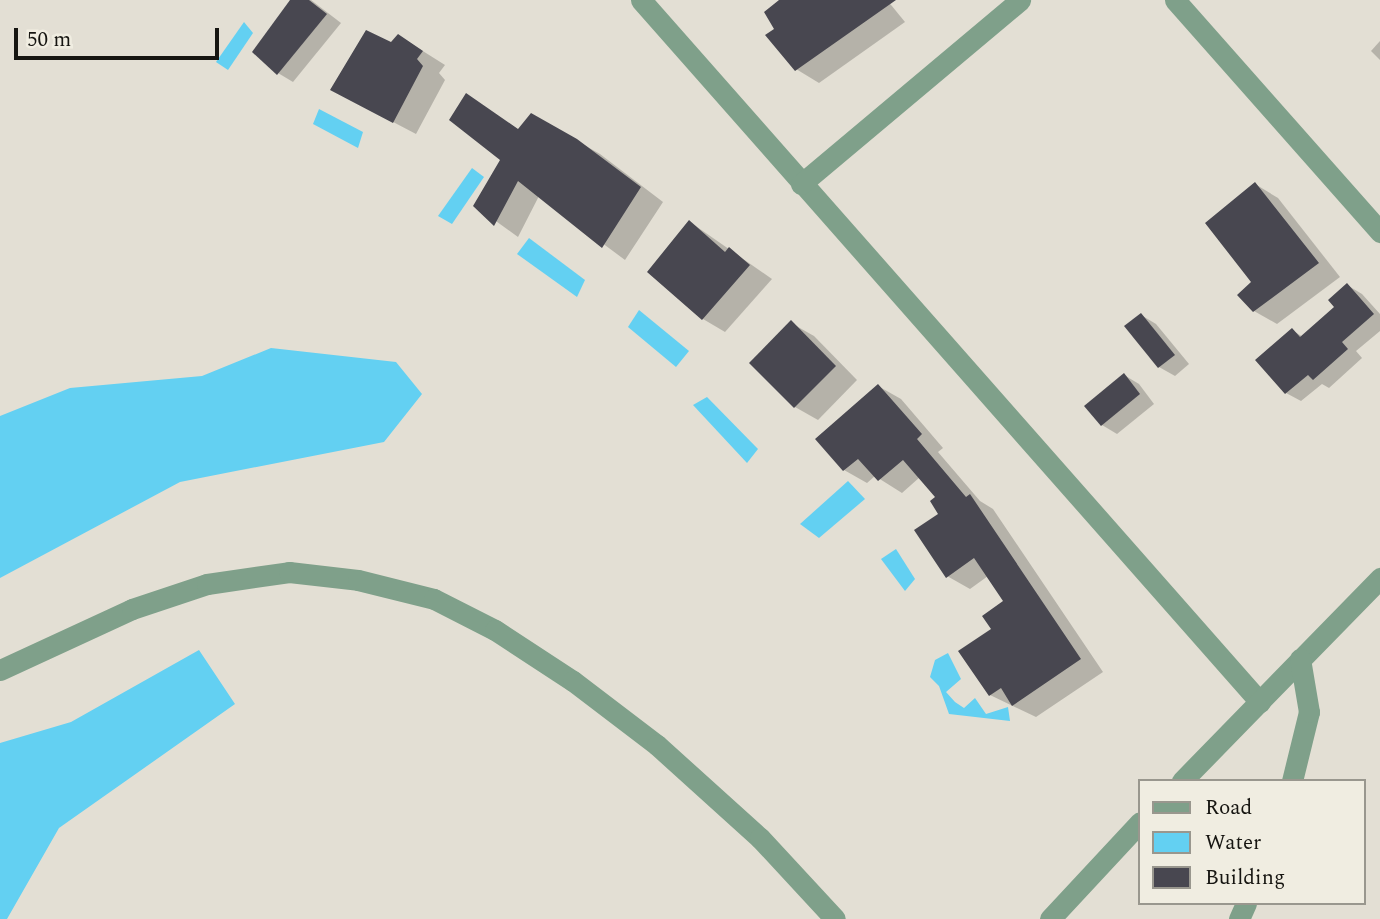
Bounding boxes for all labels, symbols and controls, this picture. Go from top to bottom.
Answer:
scale bar [18,14,222,58]
text: 50 m [27,24,71,56]
legend [1138,779,1366,905]
text: Road [1205,792,1252,824]
text: Water [1205,827,1261,859]
text: Building [1205,862,1285,894]

